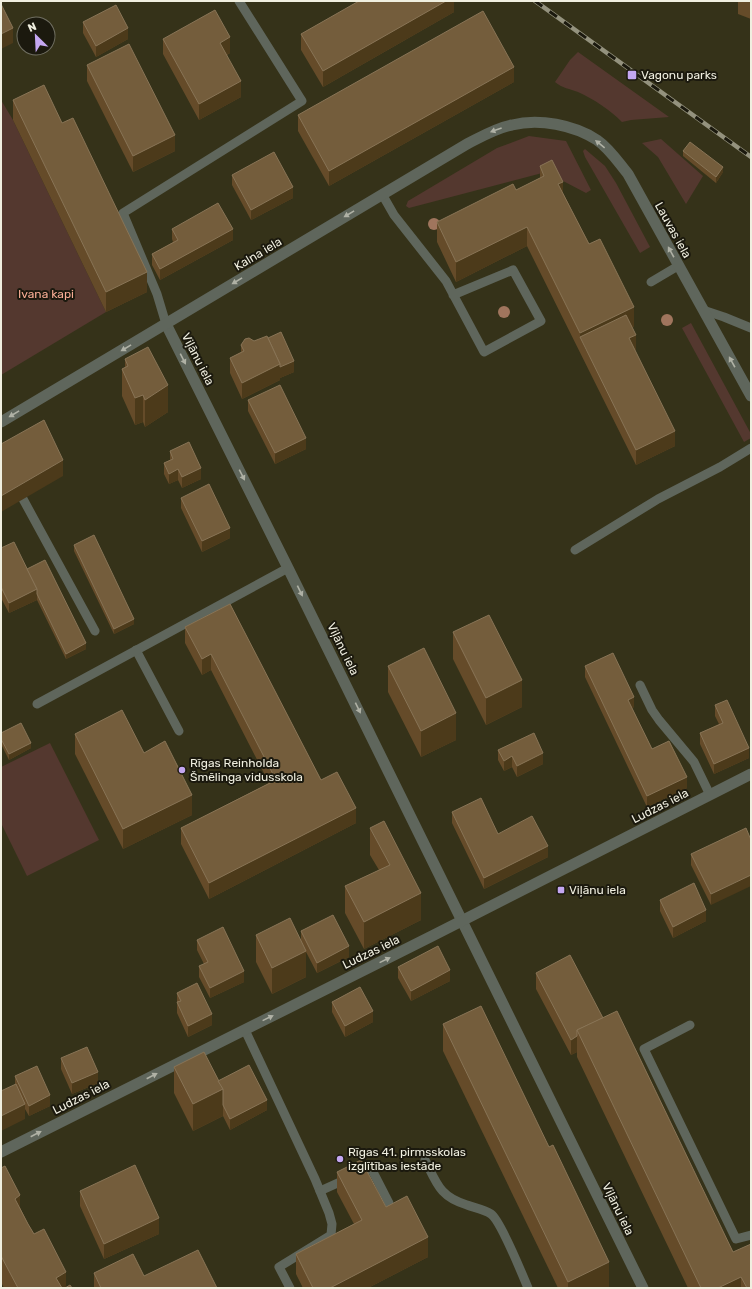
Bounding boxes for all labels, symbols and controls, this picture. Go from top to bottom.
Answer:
north arrow [16,16,56,56]
text: N [26,20,38,35]
place label: Vagonu parks [641,68,717,82]
marker: Vagonu parks [626,69,638,81]
one-way arrow [490,127,502,133]
one-way arrow [595,139,606,148]
street label: Lauvas iela [652,200,694,260]
one-way arrow [343,211,355,218]
street label: Kalna iela [232,234,284,274]
one-way arrow [667,246,674,258]
one-way arrow [232,277,242,285]
park label: Ivana kapi [18,287,74,301]
street label: Viļānu iela [179,330,217,388]
one-way arrow [120,344,132,351]
one-way arrow [180,353,186,365]
one-way arrow [728,356,735,368]
one-way arrow [9,410,19,418]
one-way arrow [238,469,245,481]
one-way arrow [297,585,303,597]
street label: Viļānu iela [324,620,362,678]
one-way arrow [354,702,361,713]
place label: Rīgas Reinholda Šmēlinga vidusskola [190,756,303,784]
marker: Rīgas Reinholda Šmēlinga vidusskola [177,765,187,775]
street label: Ludzas iela [629,786,691,826]
place label: Viļānu iela [569,883,626,897]
marker: Viļānu iela [556,885,566,895]
street label: Ludzas iela [340,932,402,972]
one-way arrow [379,957,391,963]
one-way arrow [263,1015,274,1021]
one-way arrow [146,1073,158,1079]
street label: Ludzas iela [50,1077,112,1117]
one-way arrow [30,1131,42,1137]
place label: Rīgas 41. pirmsskolas izglītības iestāde [348,1145,466,1173]
marker: Rīgas 41. pirmsskolas izglītības iestāde [335,1154,345,1164]
street label: Viļānu iela [599,1180,637,1238]

